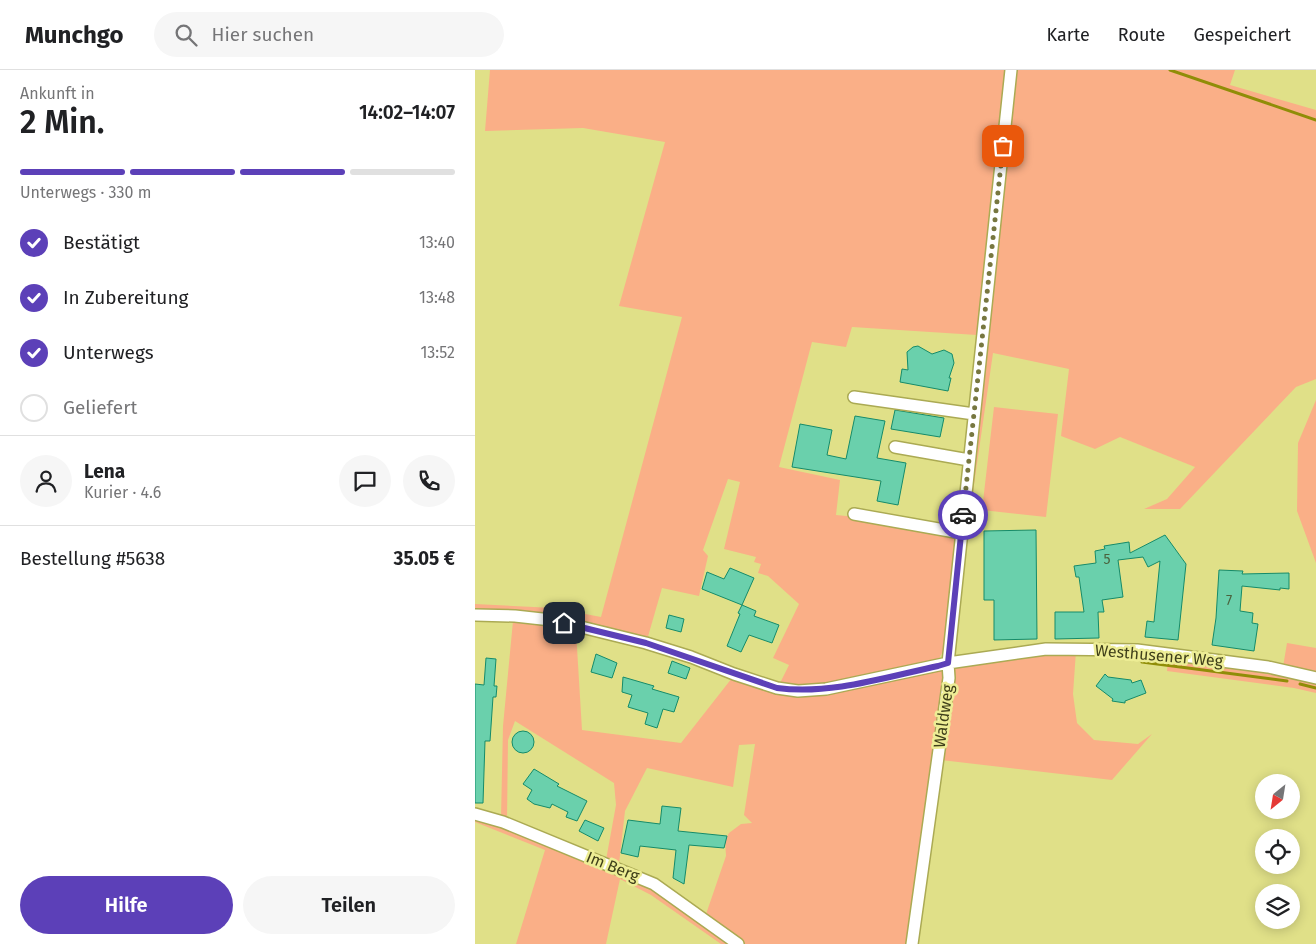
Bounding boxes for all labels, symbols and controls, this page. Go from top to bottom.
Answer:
search box [154,12,504,57]
text: Munchgo [25,21,124,49]
icon: search [172,21,200,49]
text: Hier suchen [212,23,314,46]
text: Karte [1047,24,1090,46]
text: Route [1118,24,1165,46]
text: Gespeichert [1193,24,1291,46]
text: Ankunft in [20,84,95,103]
text: 14:02–14:07 [359,101,455,124]
text: 2 Min. [20,103,105,141]
pin [982,125,1024,167]
icon: bag [989,132,1017,160]
text: Unterwegs · 330 m [20,183,151,202]
icon: check [20,229,48,257]
text: Bestätigt [63,231,140,254]
text: 13:40 [419,233,455,252]
icon: check [20,284,48,312]
text: In Zubereitung [63,286,188,309]
text: 13:48 [419,288,455,307]
icon: check [20,339,48,367]
text: Unterwegs [63,341,154,364]
text: 13:52 [420,343,455,362]
text: Geliefert [63,396,137,419]
button: person [20,455,72,507]
button: chat [339,455,391,507]
button: phone [403,455,455,507]
text: Lena [84,460,125,483]
text: Kurier · 4.6 [84,483,161,502]
courier [938,490,988,540]
icon: car [949,501,977,529]
text: Bestellung #5638 [20,547,165,570]
text: 35.05 € [394,547,455,570]
house number: 5 [1103,551,1111,568]
house number: 7 [1226,592,1232,609]
pin [543,602,585,644]
icon: home [550,609,578,637]
street label: Westhusener Weg [1094,640,1224,671]
street label: Waldweg [930,682,957,749]
north arrow [1255,774,1300,819]
map controls [1255,774,1300,929]
button: locate [1255,829,1300,874]
street label: Im Berg [584,847,643,886]
button: Hilfe [20,876,233,934]
button: Teilen [243,876,455,934]
button: layers [1255,884,1300,929]

